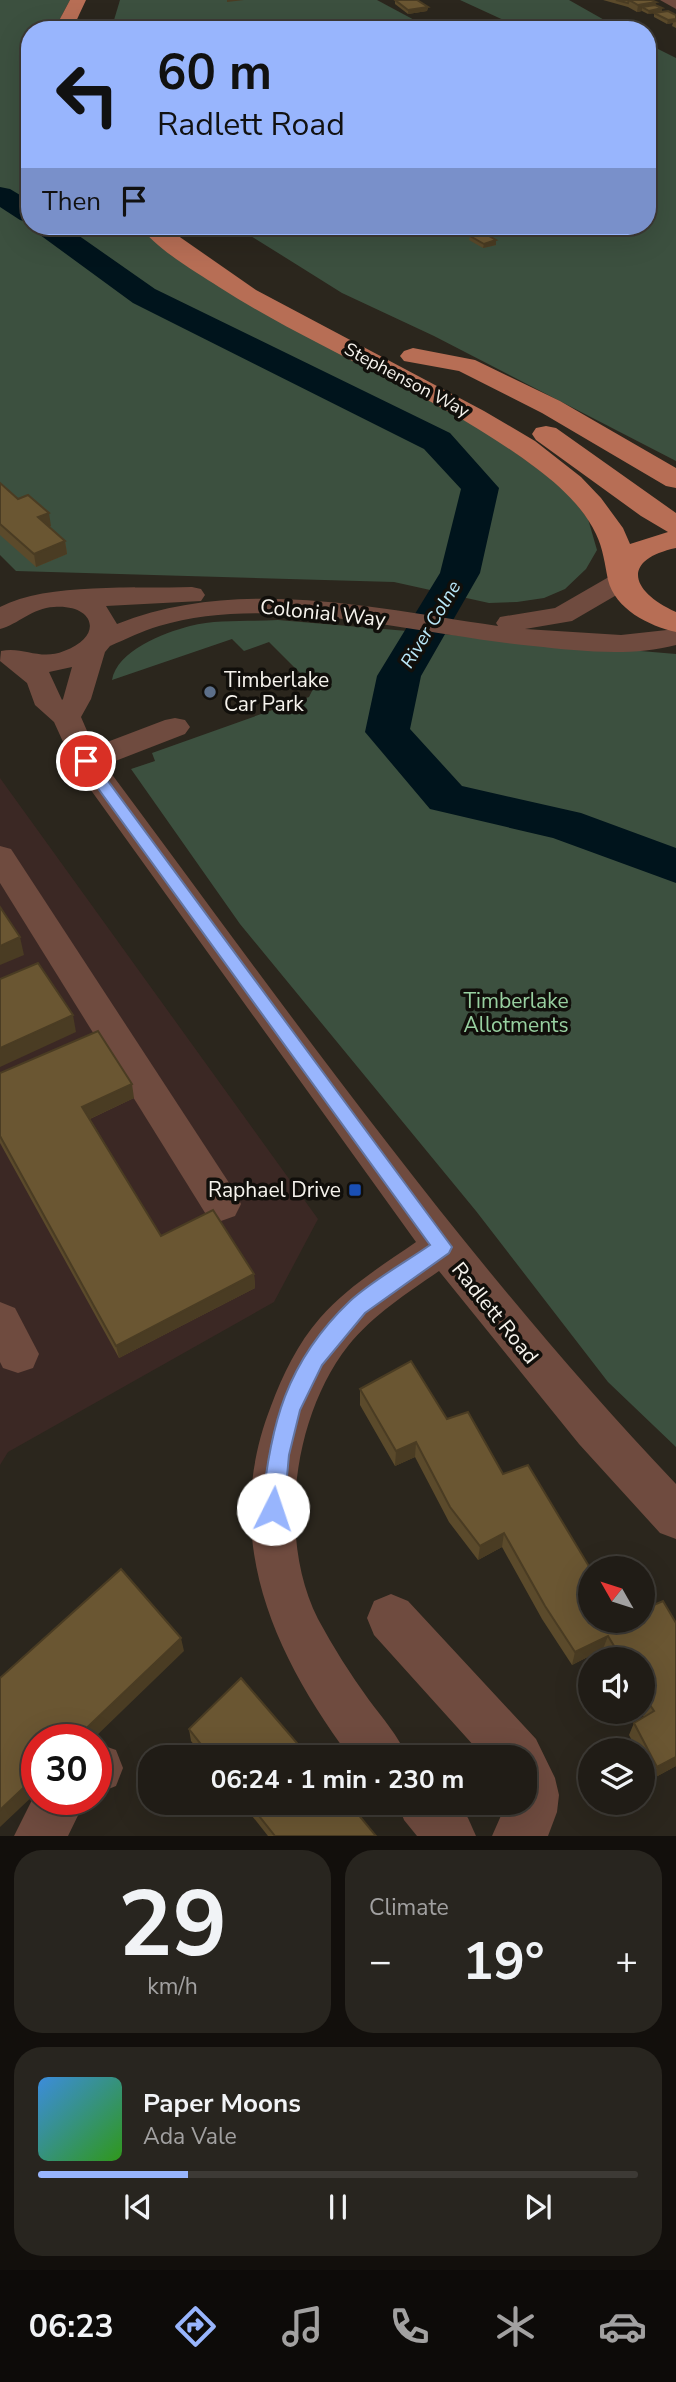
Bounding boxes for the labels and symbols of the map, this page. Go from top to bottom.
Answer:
street label: Stephenson Way [340,337,474,423]
water label: River Colne [395,576,467,673]
street label: Colonial Way [259,592,387,634]
place label: Timberlake Car Park [224,666,329,718]
marker: Timberlake Car Park [202,684,218,700]
pin [56,731,116,791]
park label: Timberlake Allotments [463,987,569,1039]
place label: Raphael Drive [208,1176,341,1204]
marker: Raphael Drive [347,1182,363,1198]
street label: Radlett Road [445,1256,545,1370]
position arrow [236,1472,310,1546]
north arrow [578,1556,654,1633]
speed limit sign: 30 [21,1724,112,1815]

